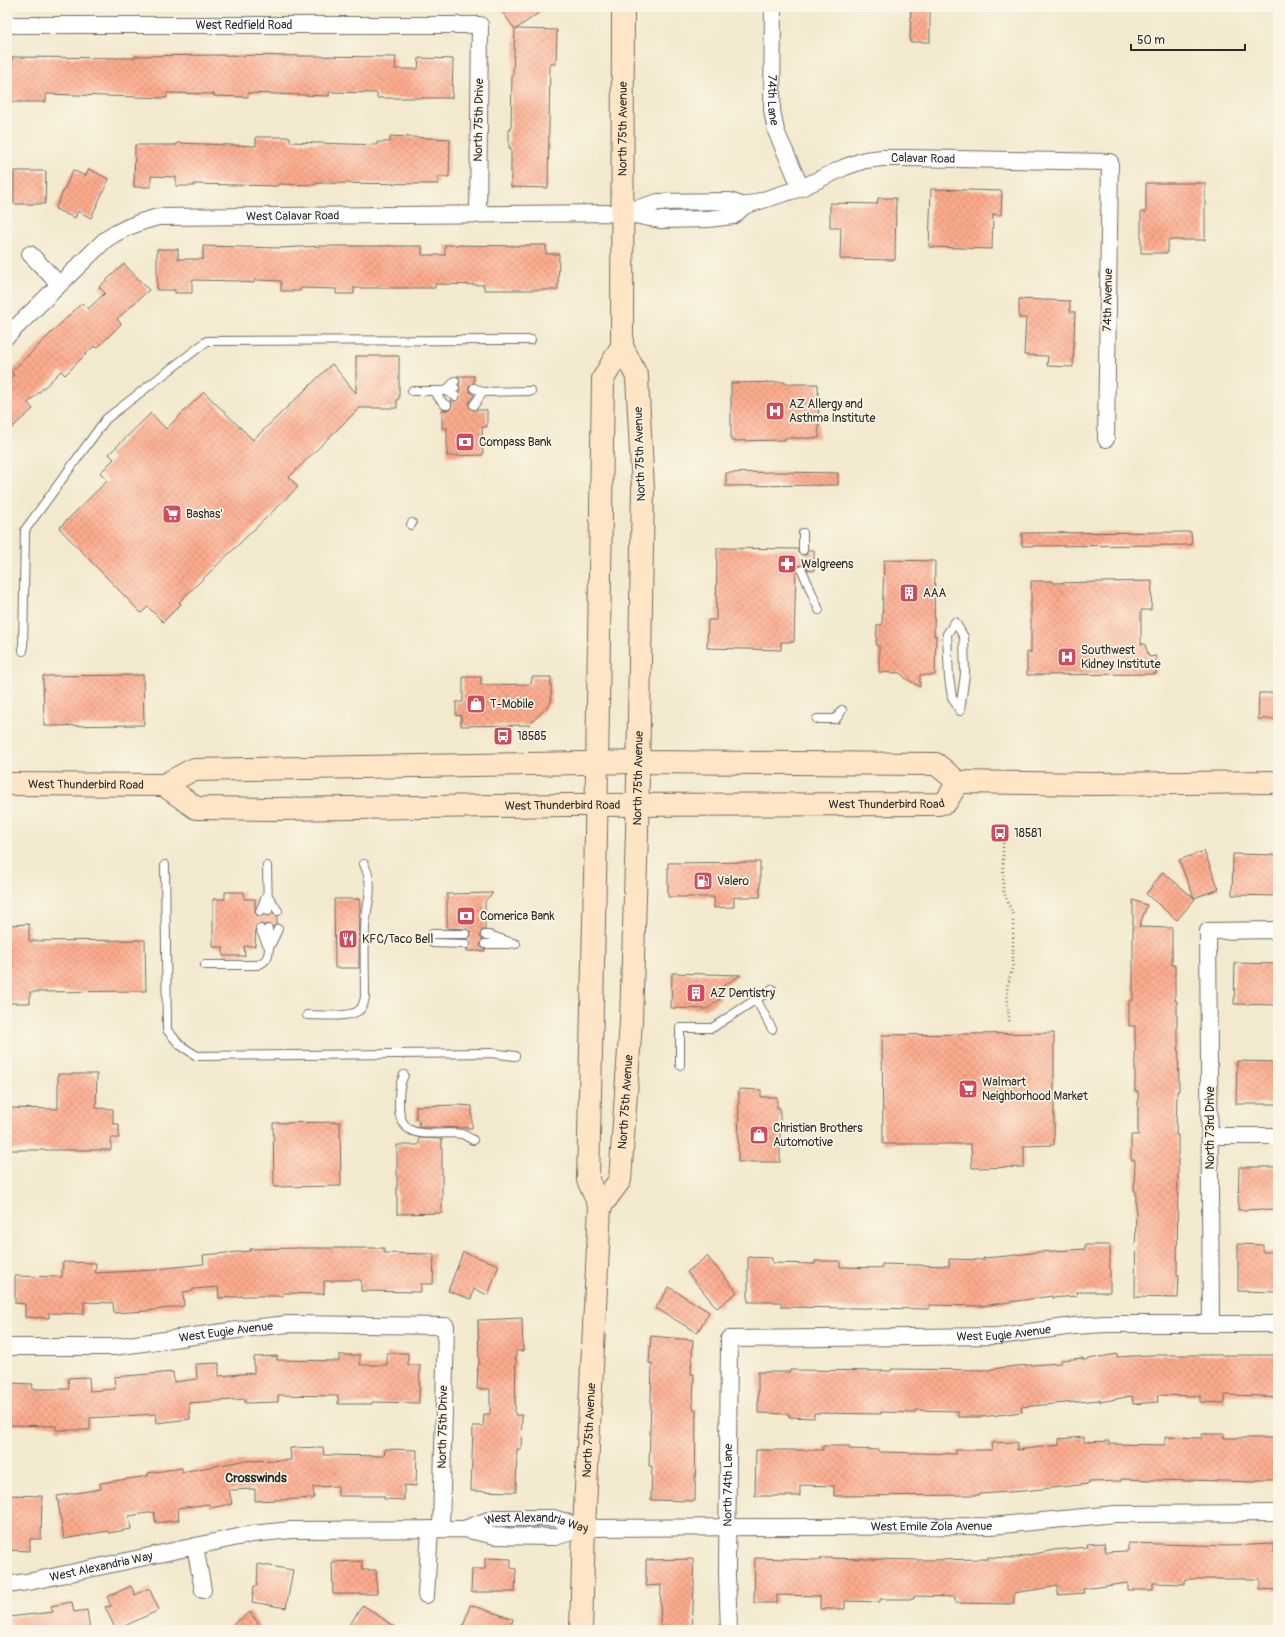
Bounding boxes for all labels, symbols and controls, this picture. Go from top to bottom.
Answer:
street label: West Redfield Road [196,18,293,33]
scale bar [1131,26,1245,52]
text: 50 m [1137,33,1165,48]
street label: 74th Lane [764,74,782,127]
street label: North 75th Drive [471,78,487,162]
street label: North 75th Avenue [615,81,630,176]
street label: Calavar Road [891,151,955,166]
street label: West Calavar Road [246,208,339,224]
street label: 74th Avenue [1100,268,1116,332]
place label: AZ Allergy and Asthma Institute [789,397,875,426]
hospital icon: AZ Allergy and Asthma Institute [764,400,786,422]
street label: North 75th Avenue [631,406,649,502]
bank icon: Compass Bank [454,431,476,453]
place label: Compass Bank [479,435,552,450]
supermarket icon: Bashas' [161,503,183,525]
place label: Bashas' [186,507,223,522]
pharmacy icon: Walgreens [776,553,798,575]
place label: Walgreens [801,557,854,572]
building icon: AAA [898,582,920,604]
place label: AAA [923,586,947,601]
place label: Southwest Kidney Institute [1081,643,1161,672]
hospital icon: Southwest Kidney Institute [1056,646,1078,668]
shop icon: T-Mobile [465,693,487,715]
place label: T-Mobile [490,697,534,712]
bus stop icon: 18585 [492,725,514,747]
place label: 18585 [517,729,547,744]
street label: North 75th Avenue [630,730,646,826]
street label: West Thunderbird Road [28,777,144,792]
street label: West Thunderbird Road [829,795,946,812]
street label: West Thunderbird Road [505,797,621,813]
bus stop icon: 18581 [989,822,1011,844]
place label: 18581 [1014,826,1042,841]
fuel station icon: Valero [692,870,714,892]
place label: Valero [717,874,750,889]
bank icon: Comerica Bank [455,905,477,927]
place label: Comerica Bank [480,909,555,924]
restaurant icon: KFC/Taco Bell [337,928,359,950]
place label: KFC/Taco Bell [362,932,433,947]
building icon: AZ Dentistry [685,982,707,1004]
place label: AZ Dentistry [710,986,775,1001]
street label: North 75th Avenue [615,1054,636,1150]
place label: Walmart Neighborhood Market [982,1075,1088,1104]
supermarket icon: Walmart Neighborhood Market [957,1078,979,1100]
street label: North 73rd Drive [1203,1086,1218,1170]
place label: Christian Brothers Automotive [773,1121,863,1150]
shop icon: Christian Brothers Automotive [748,1124,770,1146]
street label: West Eugie Avenue [178,1318,274,1345]
street label: West Eugie Avenue [956,1322,1052,1344]
street label: North 75th Avenue [579,1382,599,1478]
street label: North 75th Drive [435,1385,451,1469]
street label: North 74th Lane [720,1443,736,1527]
district label: Crosswinds [225,1470,287,1486]
street label: West Alexandria Way [482,1511,588,1536]
street label: West Emile Zola Avenue [871,1518,992,1534]
street label: West Alexandria Way [48,1548,154,1585]

